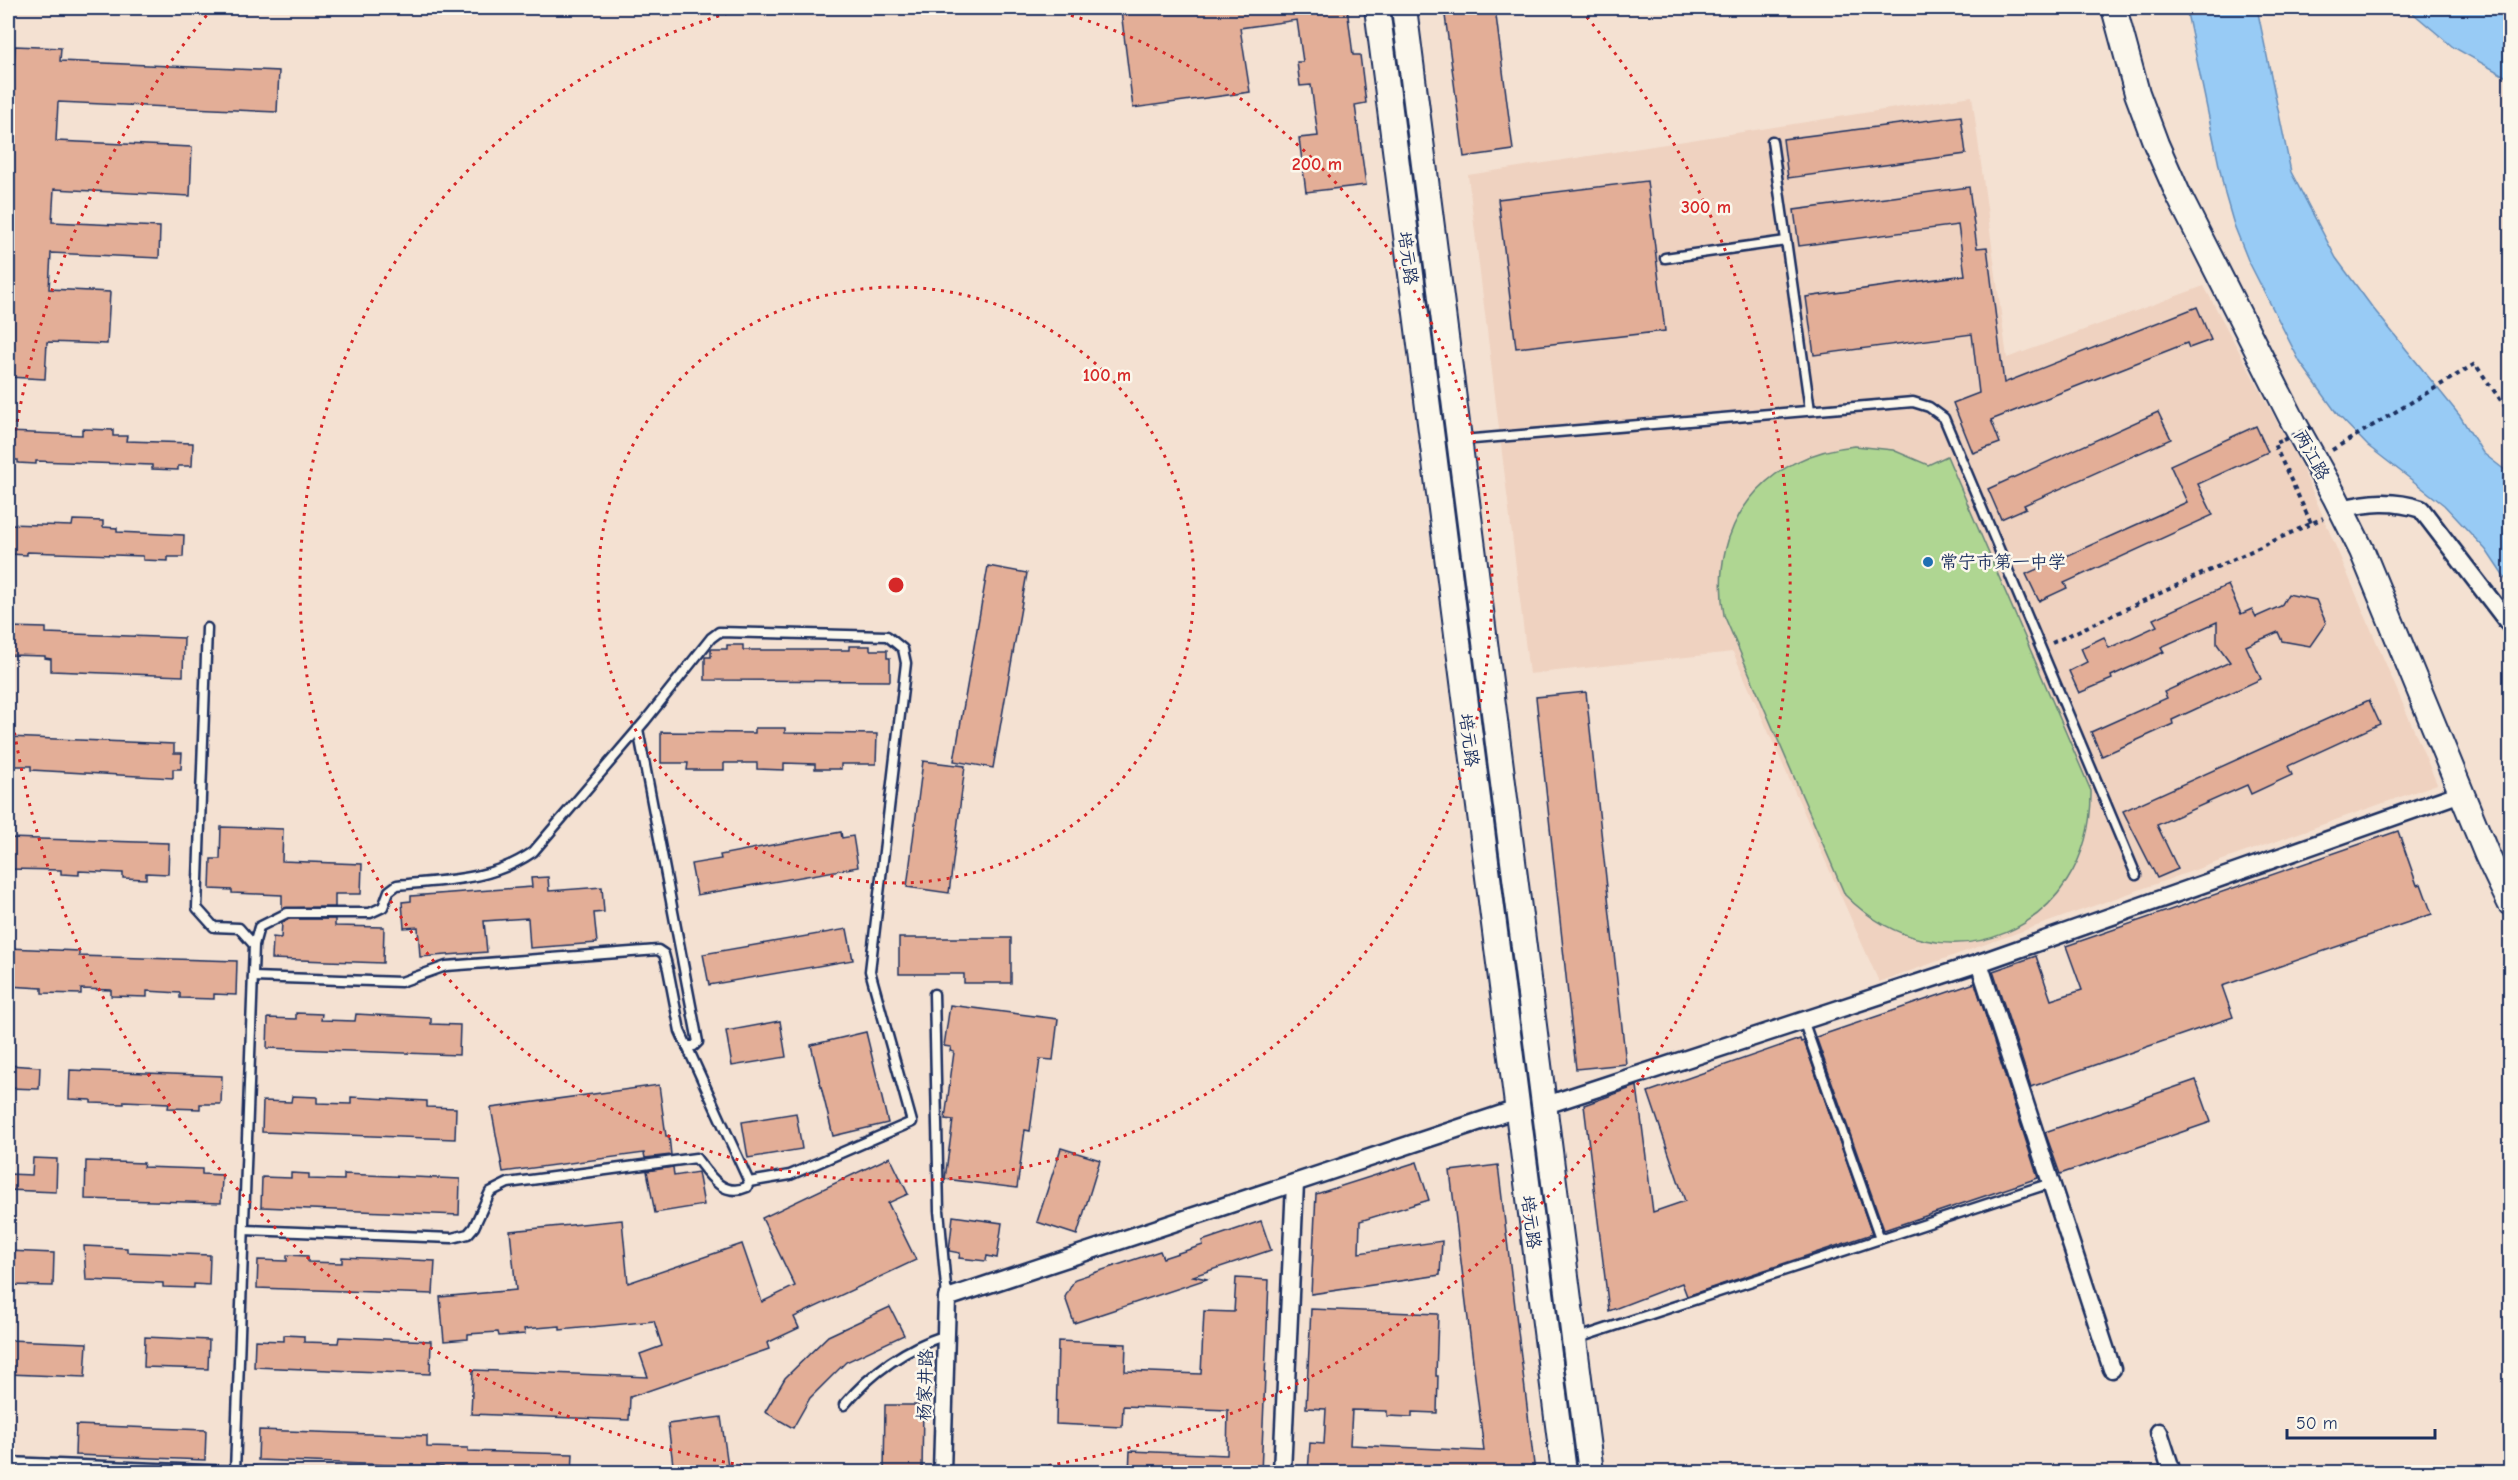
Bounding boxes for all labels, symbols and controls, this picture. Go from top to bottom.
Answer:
text: 200 m [1292,154,1342,175]
text: 300 m [1681,197,1731,218]
street label: 培元路 [1394,230,1421,286]
text: 100 m [1083,365,1131,386]
street label: 两江路 [2289,427,2334,484]
place label: 常宁市第一中学 [1940,552,2066,573]
marker: 常宁市第一中学 [1921,555,1935,569]
centre of rings [886,575,906,595]
street label: 培元路 [1455,712,1482,768]
street label: 培元路 [1517,1194,1544,1250]
street label: 杨家井路 [914,1349,937,1421]
scale bar [2287,1402,2436,1440]
text: 50 m [2296,1413,2338,1434]

